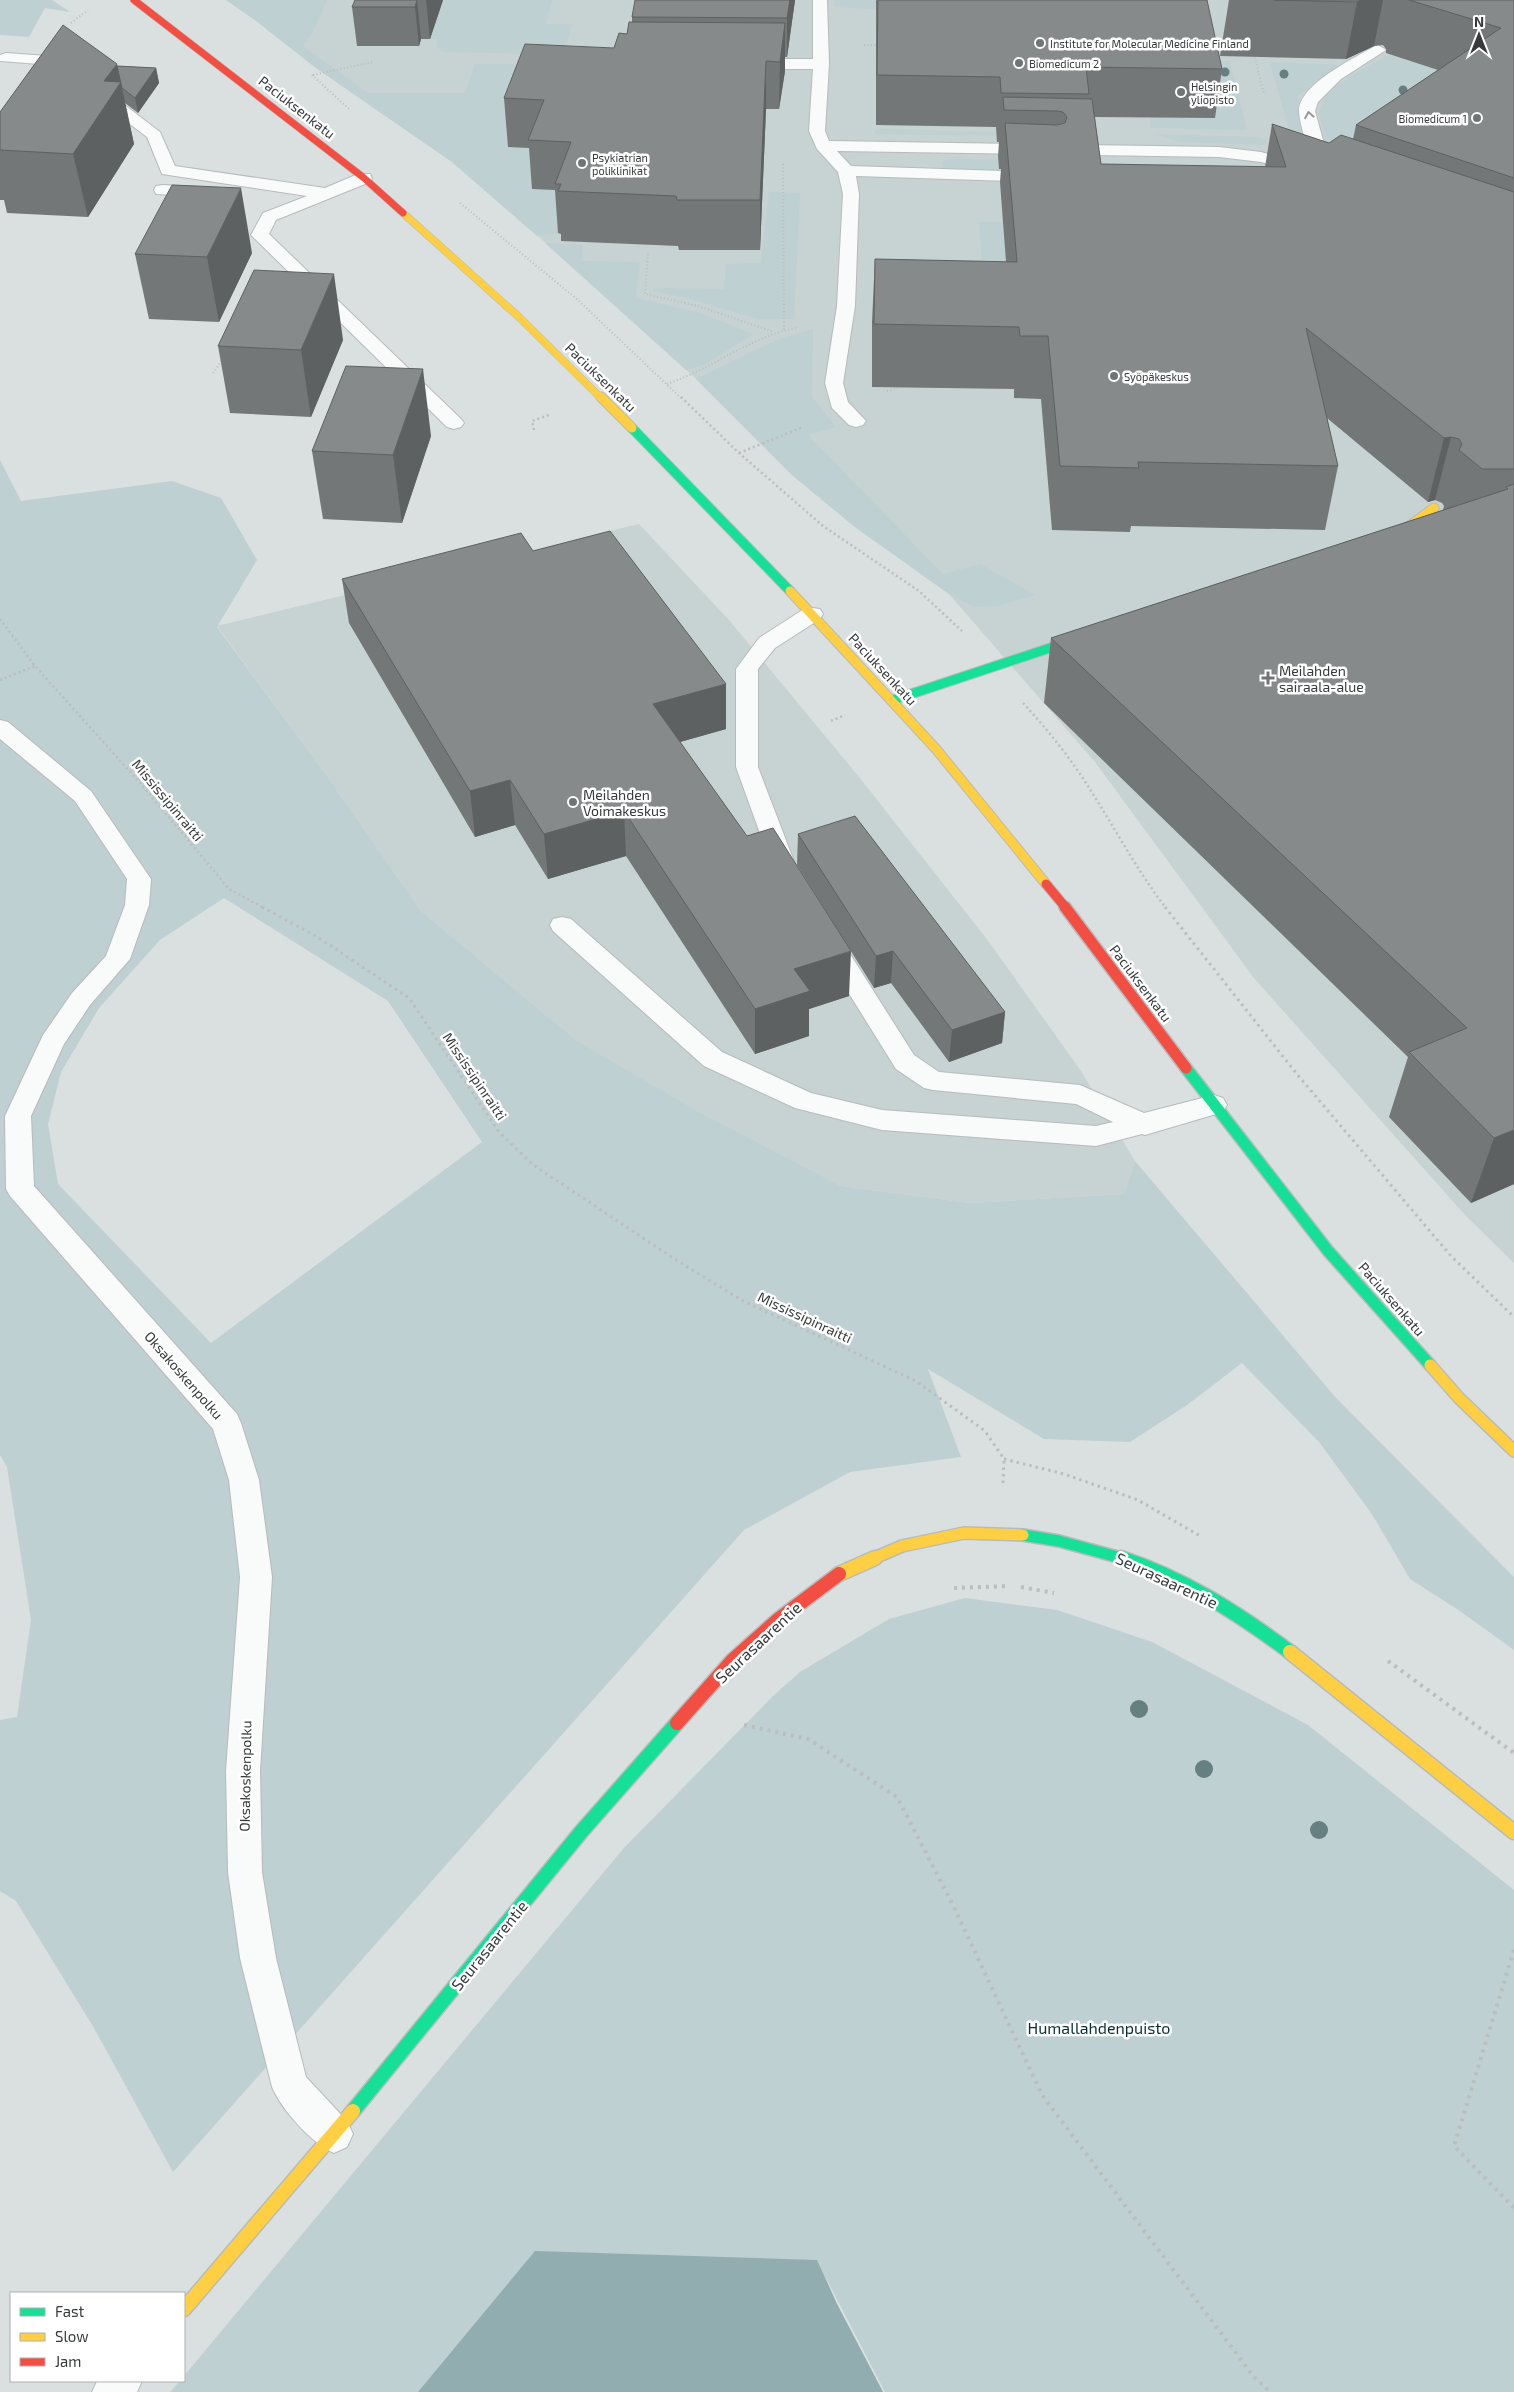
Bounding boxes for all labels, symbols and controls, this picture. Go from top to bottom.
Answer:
north arrow [1454,10,1504,60]
text: N [1474,13,1484,30]
marker: Institute for Molecular Medicine Finland [1034,37,1046,49]
place label: Institute for Molecular Medicine Finland [1050,37,1249,50]
marker: Biomedicum 2 [1013,57,1025,69]
place label: Biomedicum 2 [1029,57,1099,70]
street label: Paciuksenkatu [255,72,339,142]
place label: Helsingin yliopisto [1191,80,1238,106]
marker: Helsingin yliopisto [1175,86,1187,98]
one-way arrow [1304,110,1315,118]
place label: Biomedicum 1 [1399,112,1467,125]
marker: Biomedicum 1 [1471,112,1483,124]
place label: Psykiatrian poliklinikat [592,151,648,177]
marker: Psykiatrian poliklinikat [576,157,588,169]
street label: Paciuksenkatu [562,339,640,415]
marker: Syöpäkeskus [1108,370,1120,382]
place label: Syöpäkeskus [1124,370,1189,383]
street label: Paciuksenkatu [845,629,921,709]
place label: Meilahden sairaala-alue [1279,662,1364,695]
marker: Meilahden sairaala-alue [1261,671,1275,685]
street label: Mississipinraitti [129,756,207,844]
place label: Meilahden Voimakeskus [583,786,666,819]
marker: Meilahden Voimakeskus [567,796,579,808]
street label: Paciuksenkatu [1106,941,1176,1025]
street label: Mississipinraitti [439,1029,511,1123]
street label: Paciuksenkatu [1355,1259,1429,1339]
street label: Mississipinraitti [755,1288,855,1346]
street label: Oksakoskenpolku [141,1327,227,1423]
street label: Seurasaarentie [1113,1548,1221,1612]
street label: Seurasaarentie [711,1597,805,1687]
street label: Oksakoskenpolku [236,1720,254,1832]
street label: Seurasaarentie [447,1896,531,1994]
park label: Humallahdenpuisto [1028,2018,1170,2037]
legend [10,2292,185,2382]
text: Fast [55,2302,85,2320]
text: Slow [55,2327,89,2345]
text: Jam [55,2352,81,2370]

